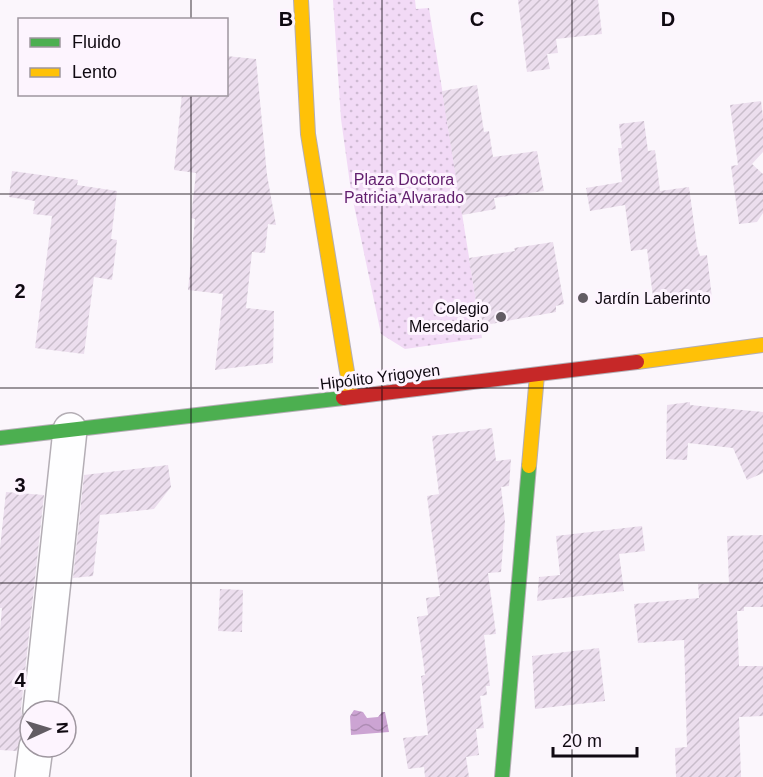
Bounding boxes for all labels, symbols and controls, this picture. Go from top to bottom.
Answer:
text: B [279,8,293,30]
text: C [470,8,484,30]
text: D [661,8,675,30]
legend [18,18,228,96]
text: Fluido [72,32,121,52]
text: Lento [72,62,117,82]
park label: Plaza Doctora Patricia Alvarado [344,171,464,206]
text: 2 [14,280,26,302]
place label: Jardín Laberinto [595,290,711,307]
marker: Jardín Laberinto [576,291,590,305]
place label: Colegio Mercedario [409,300,489,335]
marker: Colegio Mercedario [494,310,508,324]
street label: Hipólito Yrigoyen [319,361,441,393]
text: 3 [14,474,26,496]
text: 4 [14,669,26,691]
north arrow [18,699,78,759]
scale bar [553,720,637,758]
text: N [54,722,71,734]
text: 20 m [562,731,602,751]

